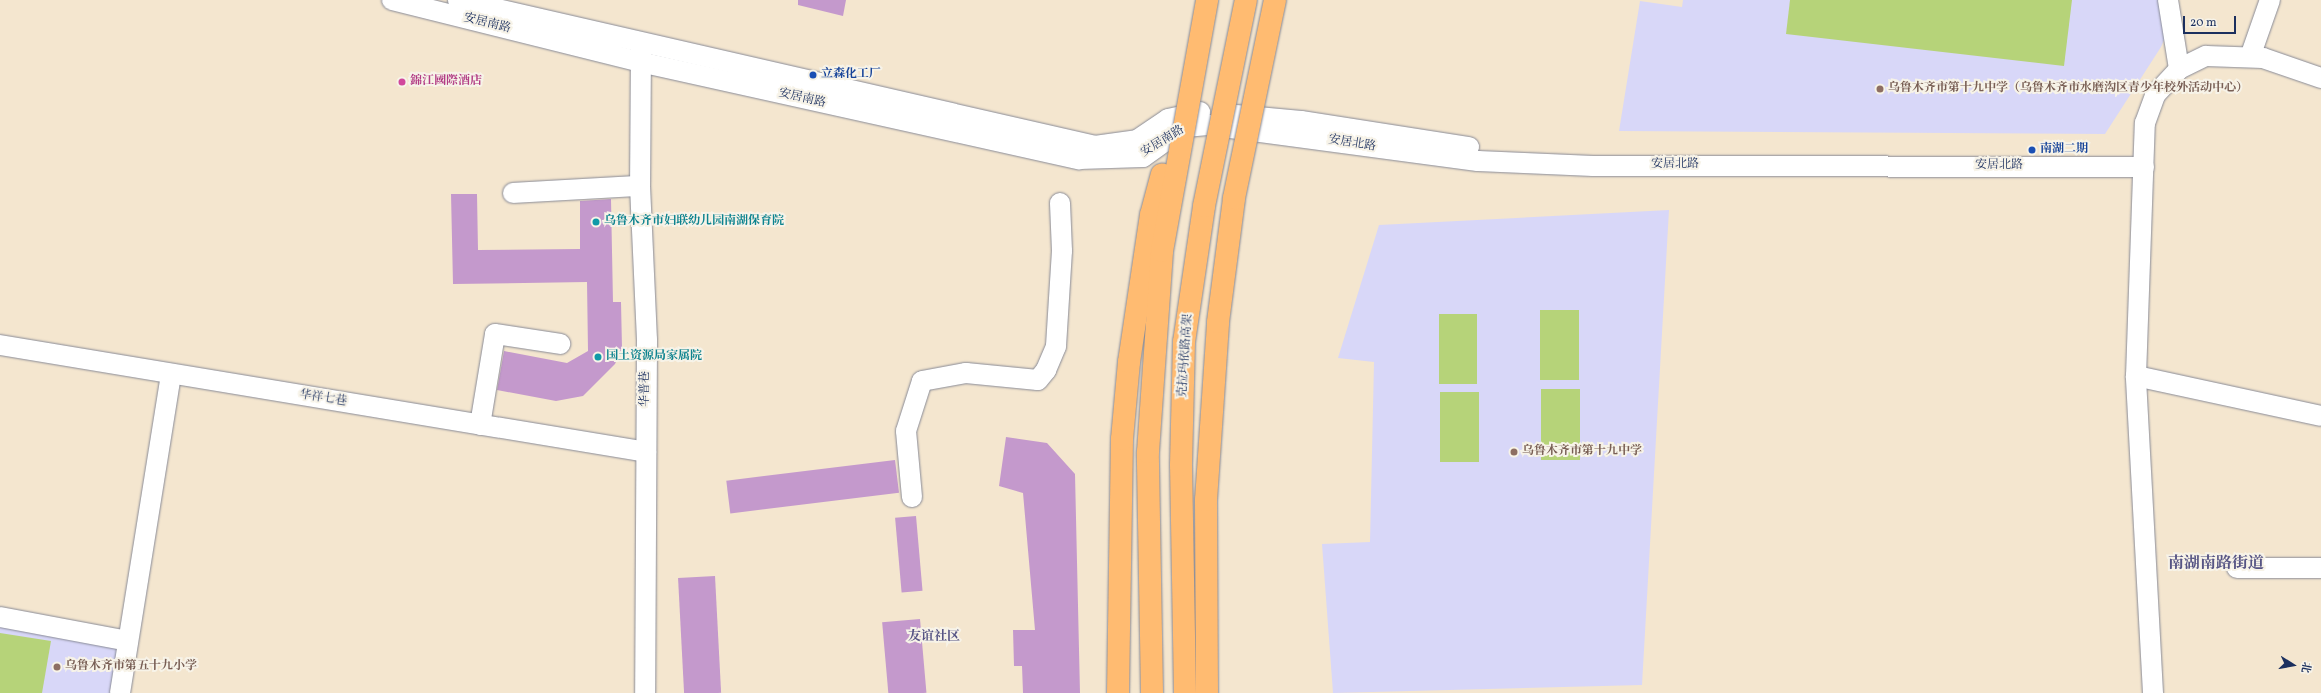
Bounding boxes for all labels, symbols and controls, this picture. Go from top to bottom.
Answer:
scale bar [2185,8,2238,34]
street label: 安居南路 [462,11,512,37]
text: 20 m [2190,15,2217,31]
place label: 立森化工厂 [821,68,881,82]
marker: 立森化工厂 [808,70,818,80]
place label: 錦江國際酒店 [410,75,482,89]
marker: 錦江國際酒店 [397,77,407,87]
place label: 乌鲁木齐市第十九中学（乌鲁木齐市水磨沟区青少年校外活动中心） [1888,82,2248,96]
marker: 乌鲁木齐市第十九中学（乌鲁木齐市水磨沟区青少年校外活动中心） [1875,84,1885,94]
street label: 安居南路 [777,87,827,111]
street label: 安居南路 [1139,123,1187,161]
street label: 安居北路 [1327,133,1377,155]
place label: 南湖二期 [2040,143,2088,157]
marker: 南湖二期 [2027,145,2037,155]
street label: 安居北路 [1651,158,1699,172]
street label: 安居北路 [1975,159,2023,173]
place label: 乌鲁木齐市妇联幼儿园南湖保育院 [604,215,784,229]
marker: 乌鲁木齐市妇联幼儿园南湖保育院 [591,217,601,227]
street label: 克拉玛依路高架 [1176,314,1196,398]
place label: 国土资源局家属院 [606,350,702,364]
marker: 国土资源局家属院 [593,352,603,362]
street label: 华普巷 [639,371,653,407]
street label: 华祥七巷 [298,388,348,410]
place label: 乌鲁木齐市第十九中学 [1522,445,1642,459]
marker: 乌鲁木齐市第十九中学 [1509,447,1519,457]
district label: 南湖南路街道 [2168,554,2264,574]
district label: 友谊社区 [908,629,960,645]
north arrow [2273,645,2313,685]
place label: 乌鲁木齐市第五十九小学 [65,660,197,674]
text: 北 [2297,661,2314,674]
marker: 乌鲁木齐市第五十九小学 [52,662,62,672]

